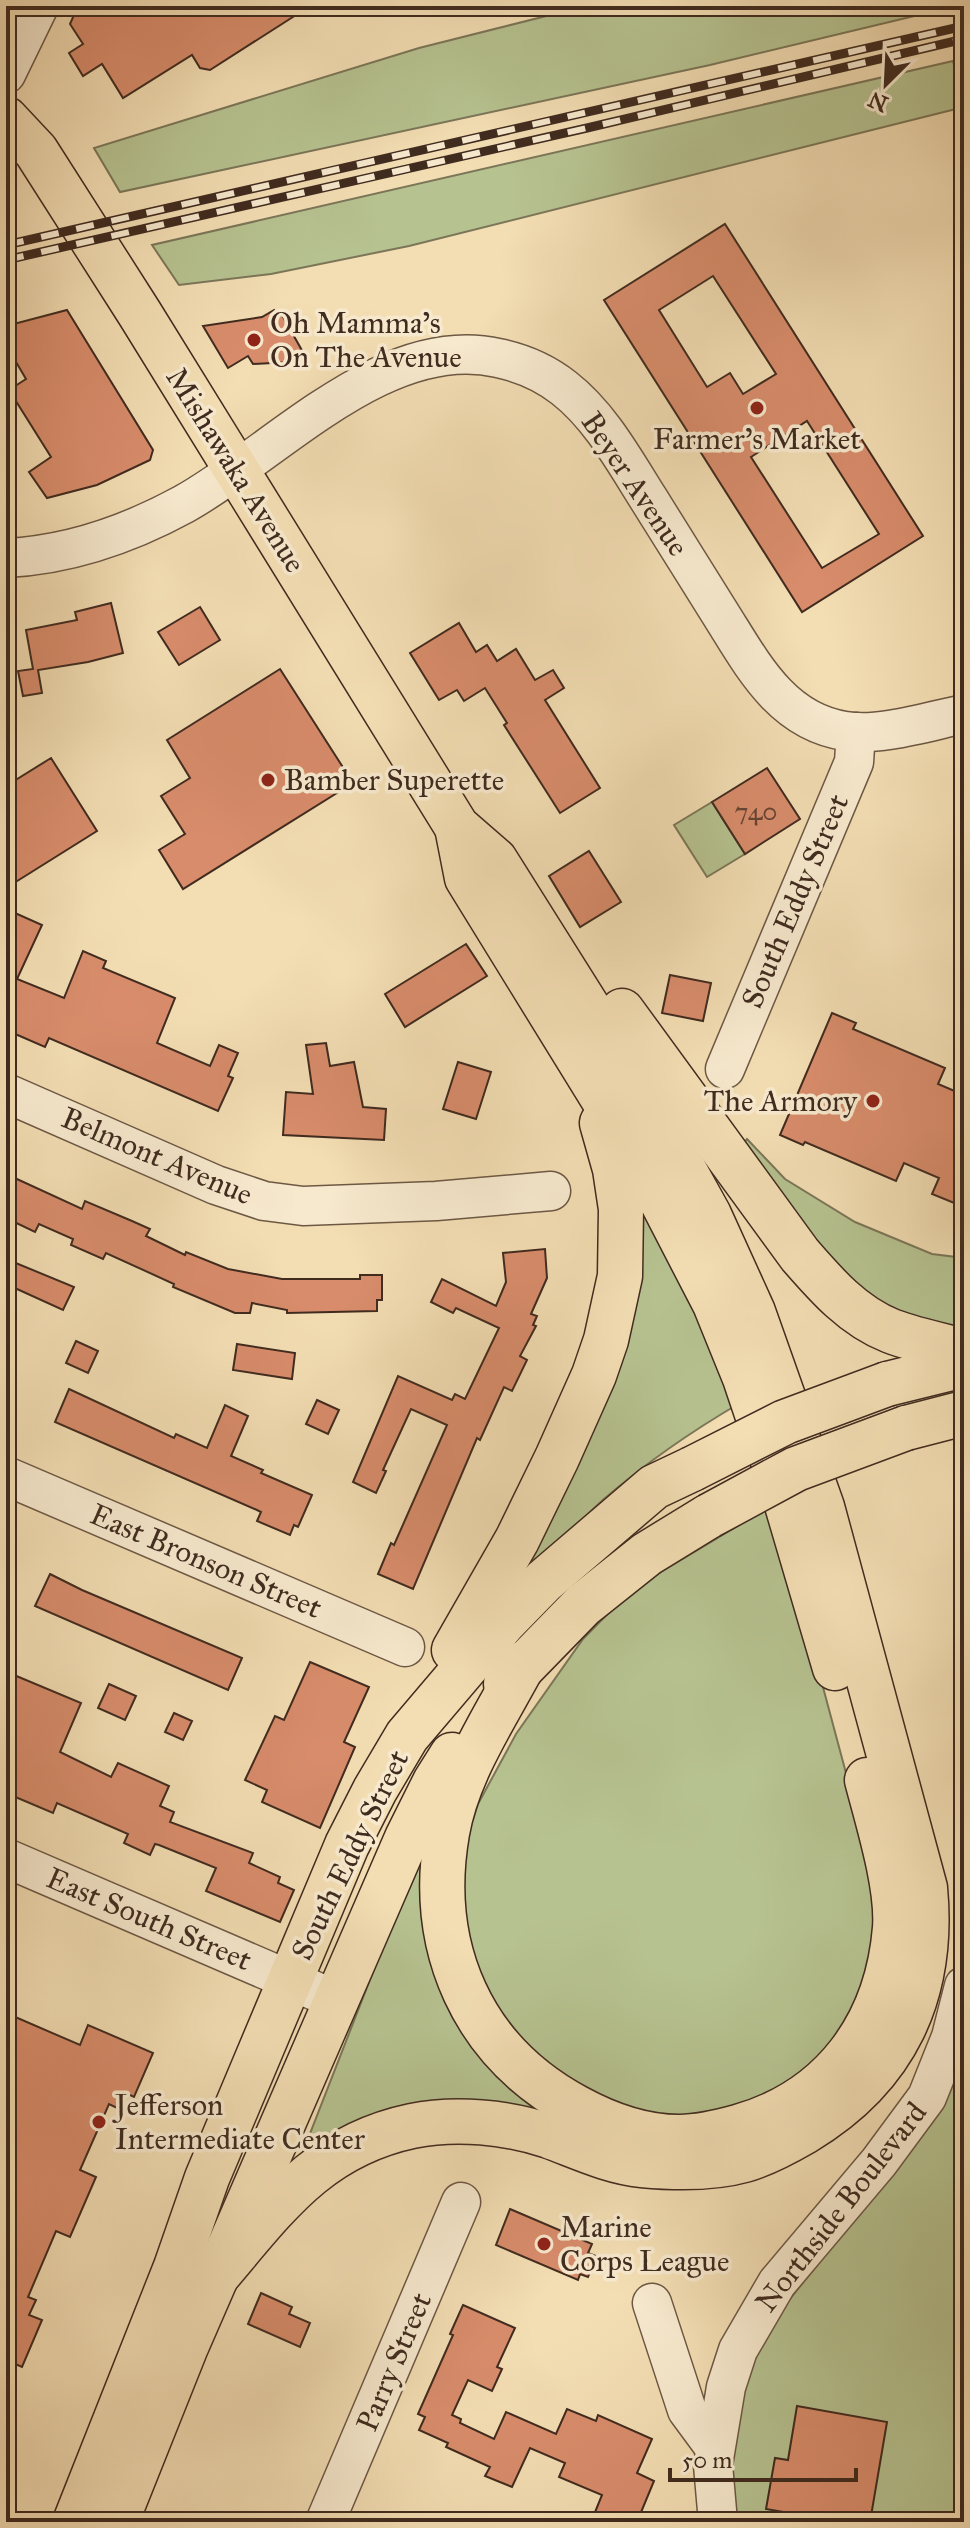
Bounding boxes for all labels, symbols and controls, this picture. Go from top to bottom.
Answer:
north arrow [846,44,926,124]
text: N [864,86,892,118]
place label: Oh Mamma's On The Avenue [270,305,462,375]
marker: Oh Mamma's On The Avenue [245,331,263,349]
street label: Mishawaka Avenue [159,361,313,579]
marker: Farmer's Market [748,399,766,417]
street label: Beyer Avenue [574,405,696,563]
place label: Farmer's Market [653,421,861,457]
place label: Bamber Superette [284,762,504,798]
marker: Bamber Superette [259,771,277,789]
street label: South Eddy Street [734,788,856,1013]
house number: 740 [735,795,777,827]
place label: The Armory [704,1083,858,1119]
marker: The Armory [864,1092,882,1110]
street label: Belmont Avenue [56,1100,258,1212]
street label: East Bronson Street [85,1496,328,1626]
street label: South Eddy Street [284,1744,416,1966]
street label: East South Street [41,1860,257,1979]
place label: Jefferson Intermediate Center [112,2087,366,2157]
street label: Northside Boulevard [748,2095,934,2319]
marker: Jefferson Intermediate Center [90,2113,108,2131]
place label: Marine Corps League [560,2209,729,2279]
marker: Marine Corps League [535,2235,553,2253]
street label: Parry Street [349,2287,439,2437]
scale bar [670,2432,856,2482]
text: 50 m [682,2445,732,2475]

